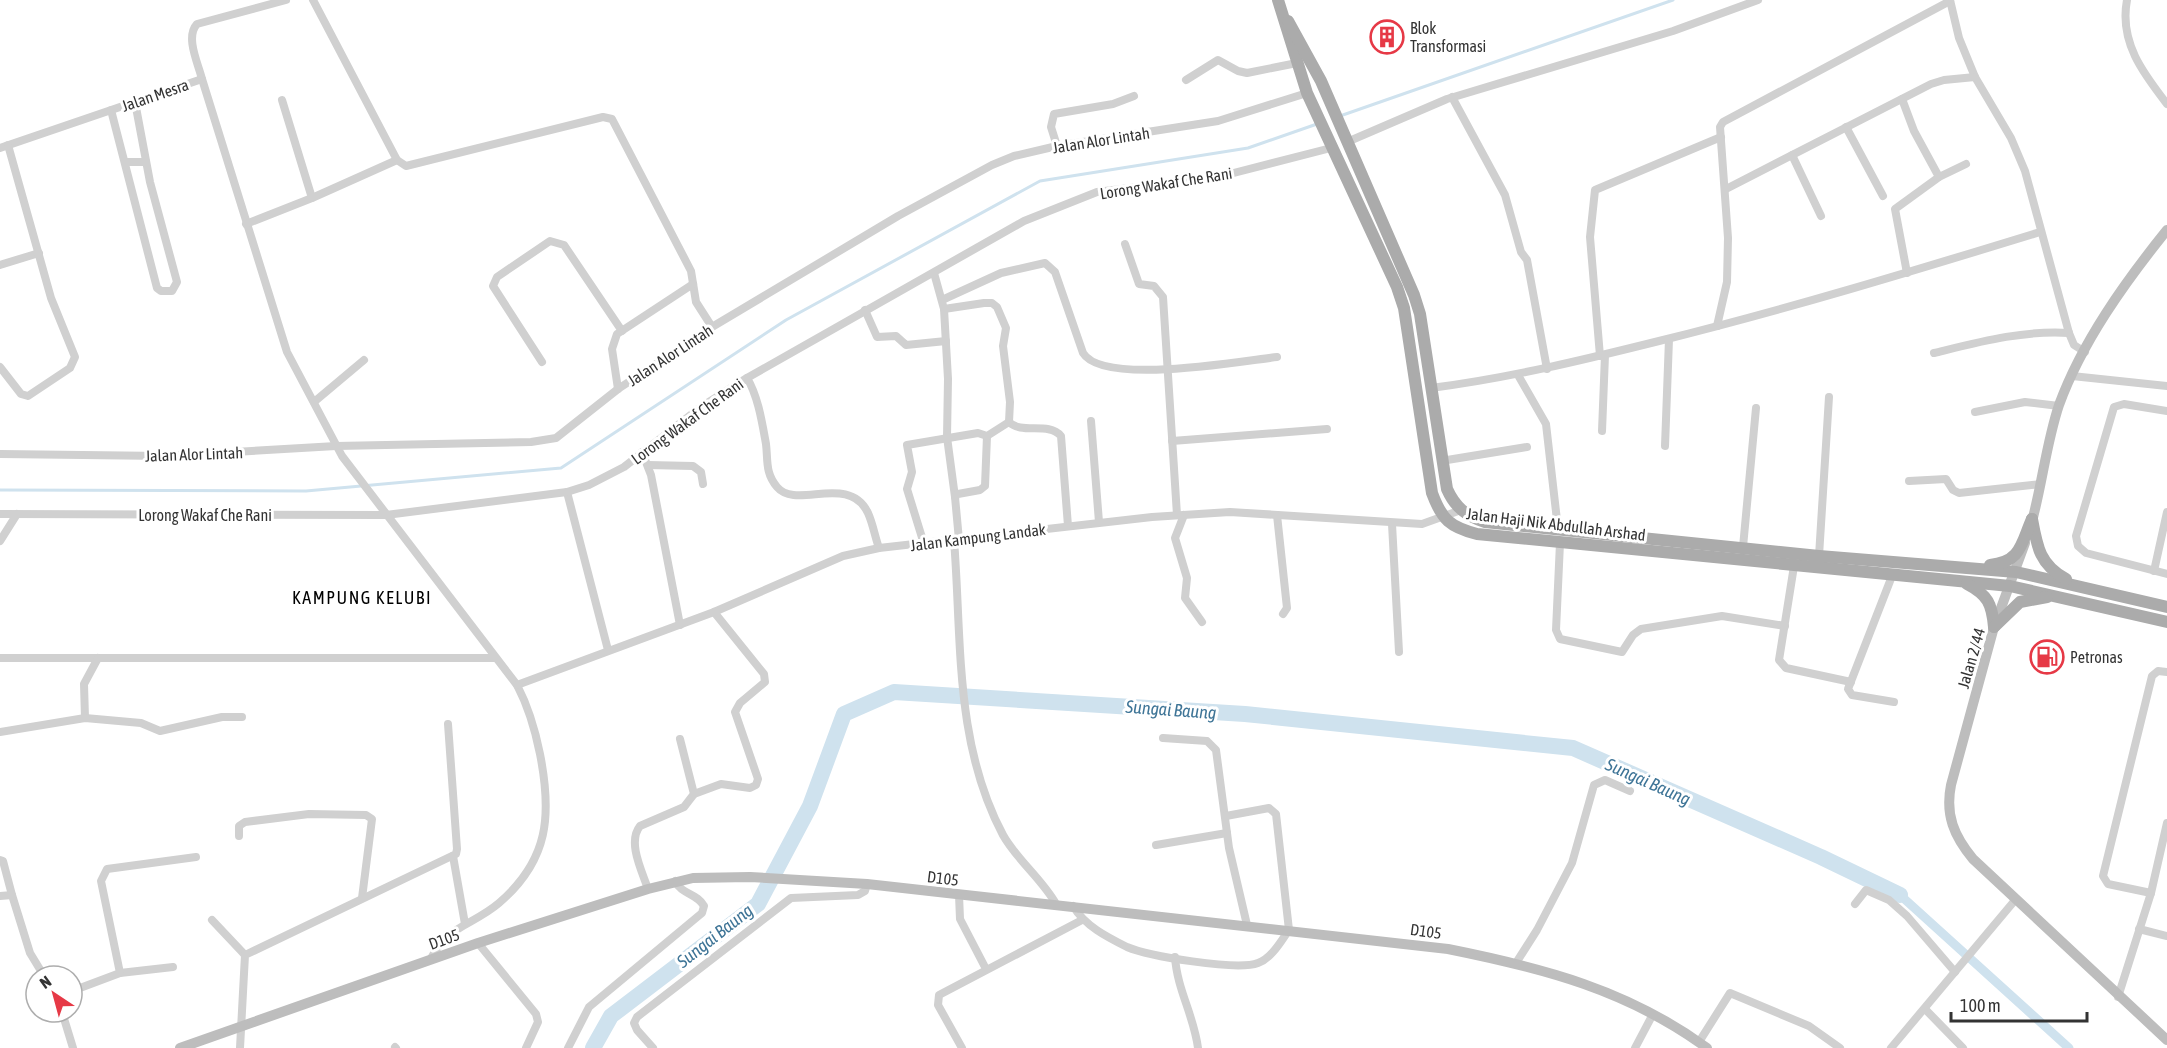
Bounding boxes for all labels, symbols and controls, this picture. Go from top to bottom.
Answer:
building icon: Blok Transformasi [1369,19,1405,55]
place label: Blok Transformasi [1410,19,1486,55]
street label: Jalan Mesra [119,75,191,115]
street label: Jalan Alor Lintah [1051,123,1151,157]
street label: Lorong Wakaf Che Rani [1099,164,1234,203]
street label: Jalan Alor Lintah [624,321,716,389]
street label: Lorong Wakaf Che Rani [628,374,747,468]
street label: Jalan Alor Lintah [145,443,243,465]
street label: Jalan Haji Nik Abdullah Arshad [1465,504,1647,545]
street label: Lorong Wakaf Che Rani [138,506,272,525]
street label: Jalan Kampung Landak [909,520,1047,555]
district label: KAMPUNG KELUBI [292,587,432,608]
street label: Jalan 2/44 [1954,626,1988,690]
fuel station icon: Petronas [2029,639,2065,675]
place label: Petronas [2070,648,2123,666]
water label: Sungai Baung [1124,696,1217,723]
water label: Sungai Baung [1602,753,1694,810]
street label: D105 [926,867,960,889]
water label: Sungai Baung [672,899,757,972]
street label: D105 [1409,920,1443,942]
street label: D105 [426,925,462,953]
north arrow [24,964,84,1024]
text: N [36,972,54,992]
scale bar [1951,985,2088,1023]
text: 100 m [1960,995,2001,1016]

